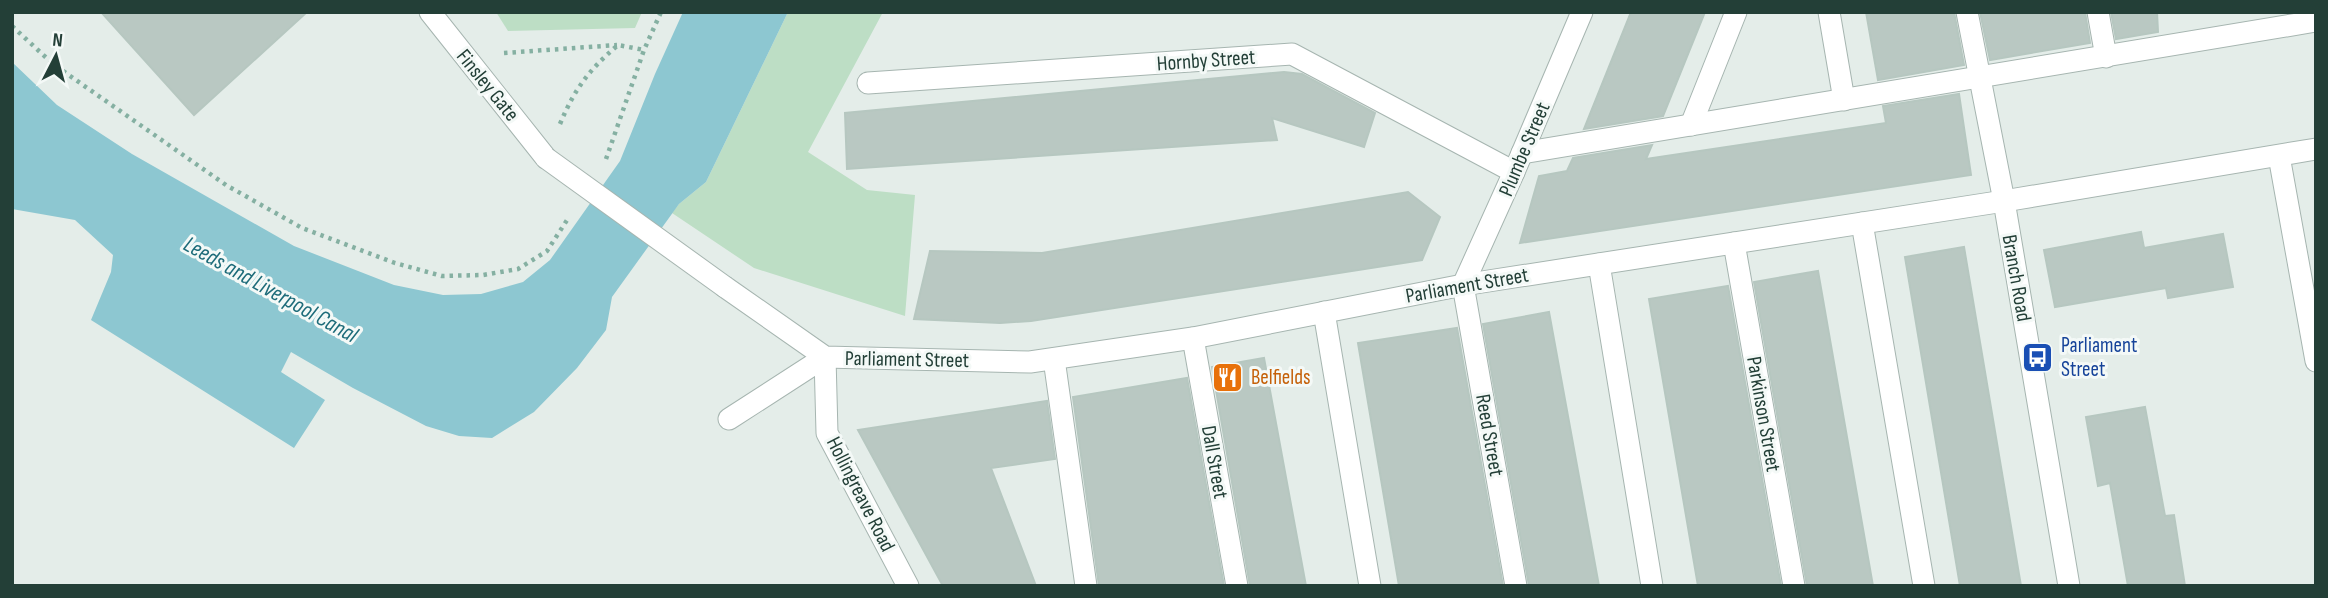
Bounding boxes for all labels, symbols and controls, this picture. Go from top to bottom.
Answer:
north arrow [21,21,91,91]
text: N [51,29,64,53]
street label: Finsley Gate [451,44,524,126]
street label: Hornby Street [1156,45,1256,76]
street label: Plumbe Street [1493,98,1555,200]
water label: Leeds and Liverpool Canal [179,230,363,350]
street label: Branch Road [1997,233,2036,324]
street label: Parliament Street [1404,262,1530,309]
place label: Parliament Street [2061,333,2138,382]
bus stop icon: Parliament Street [2021,340,2055,374]
street label: Parliament Street [845,346,969,373]
street label: Parkinson Street [1741,355,1786,474]
restaurant icon: Belfields [1211,360,1245,394]
place label: Belfields [1251,365,1311,390]
street label: Reed Street [1470,392,1509,478]
street label: Dall Street [1196,424,1233,501]
street label: Hollingreave Road [821,433,900,556]

